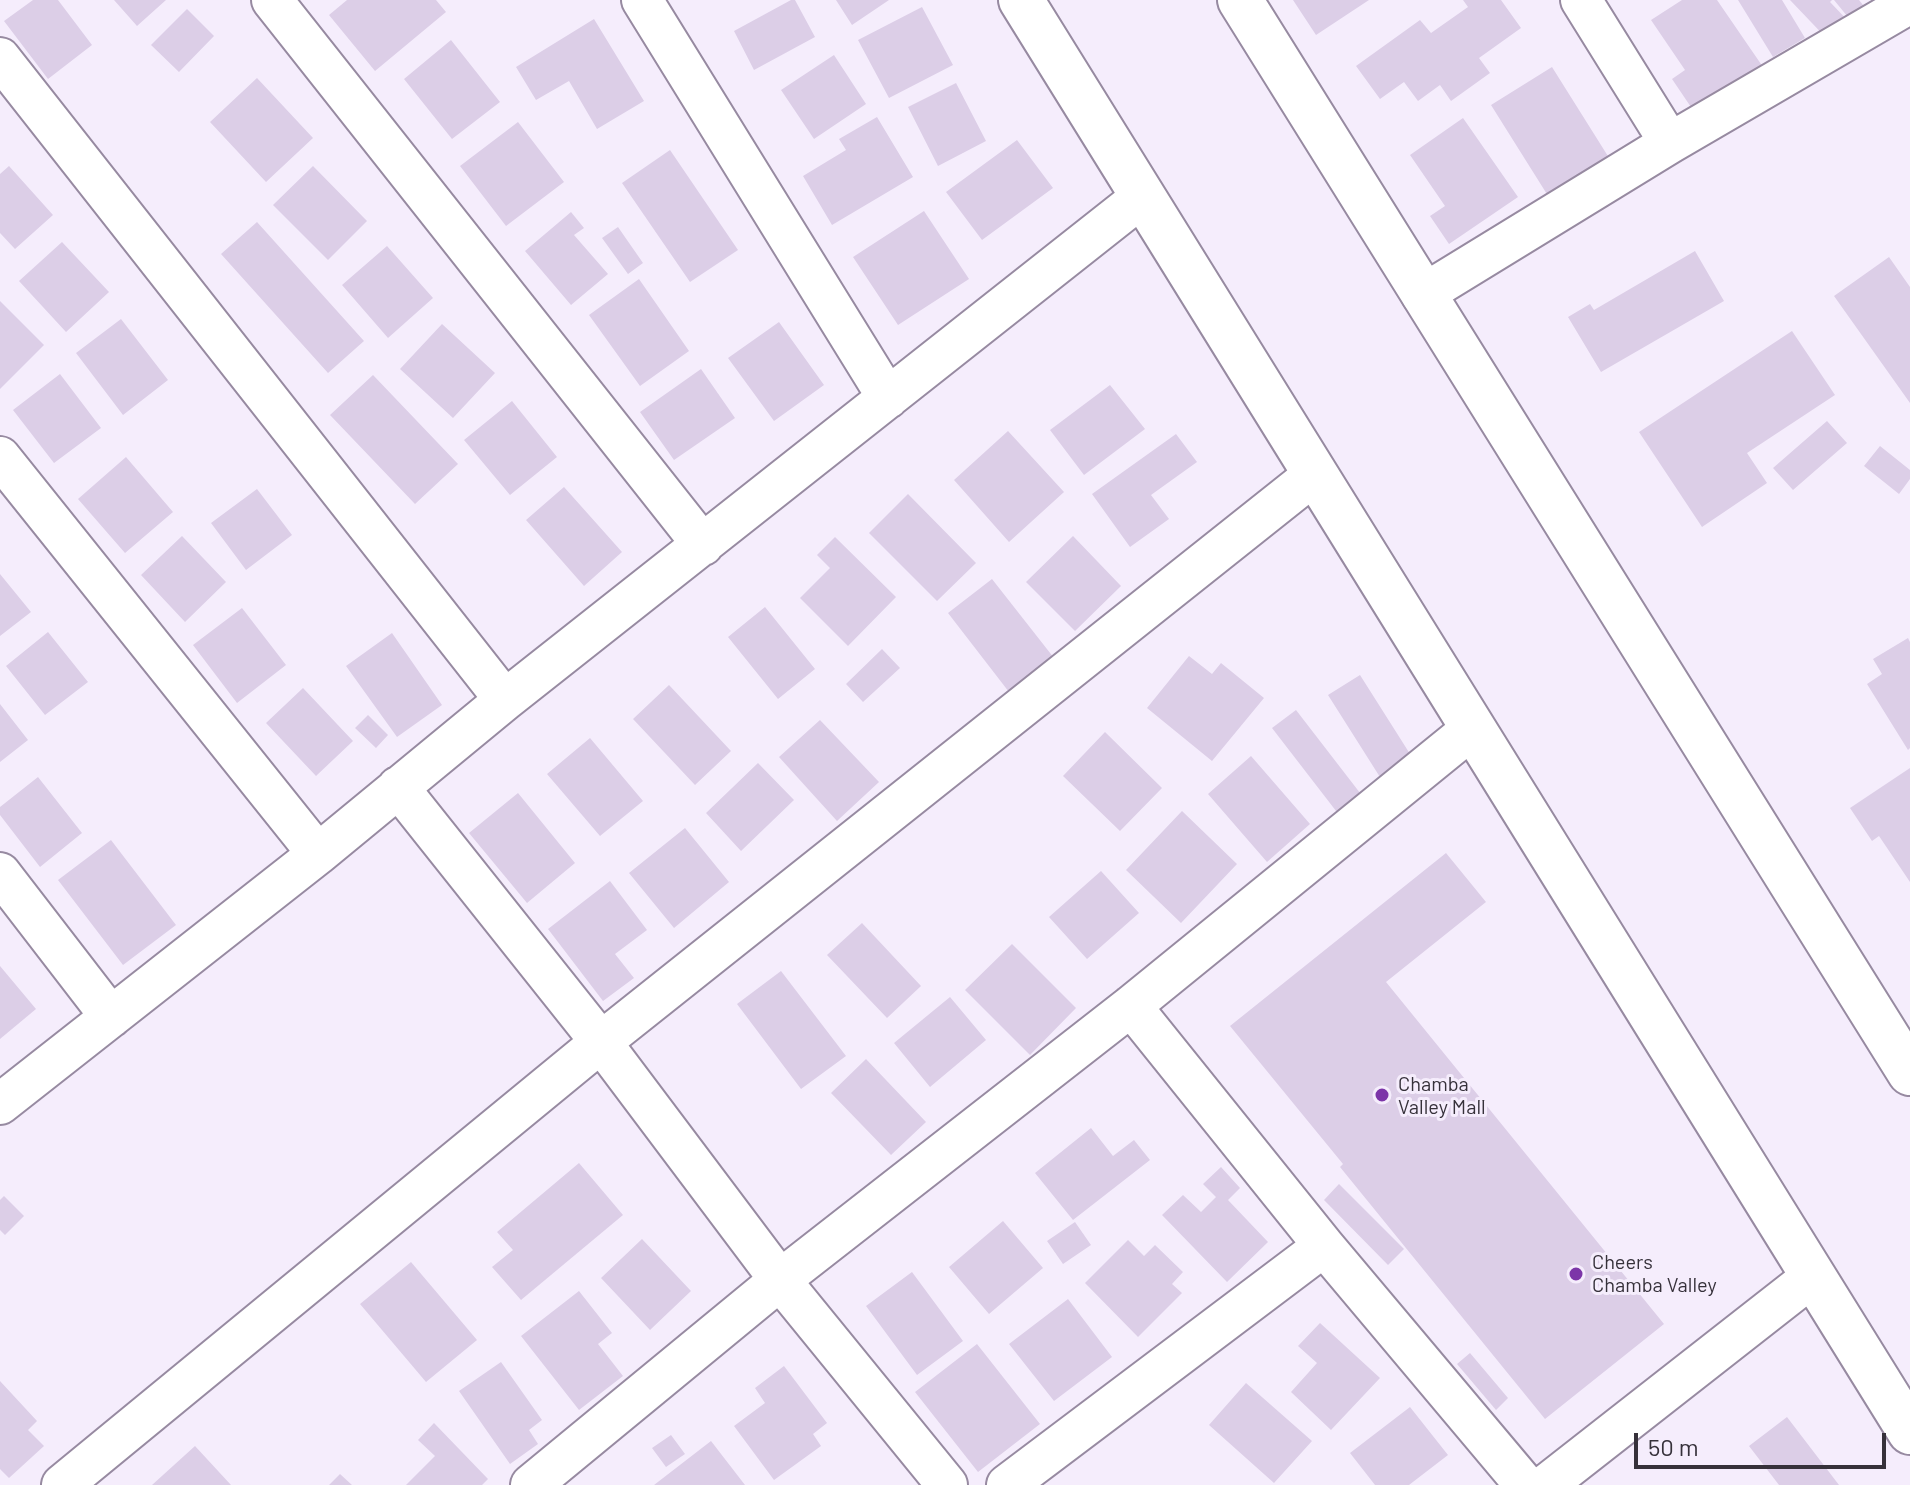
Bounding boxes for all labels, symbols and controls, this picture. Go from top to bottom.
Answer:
place label: Chamba Valley Mall [1398,1072,1486,1119]
marker: Chamba Valley Mall [1373,1086,1391,1104]
place label: Cheers Chamba Valley [1592,1250,1717,1297]
marker: Cheers Chamba Valley [1567,1265,1585,1283]
scale bar [1638,1417,1890,1467]
text: 50 m [1648,1432,1699,1461]

